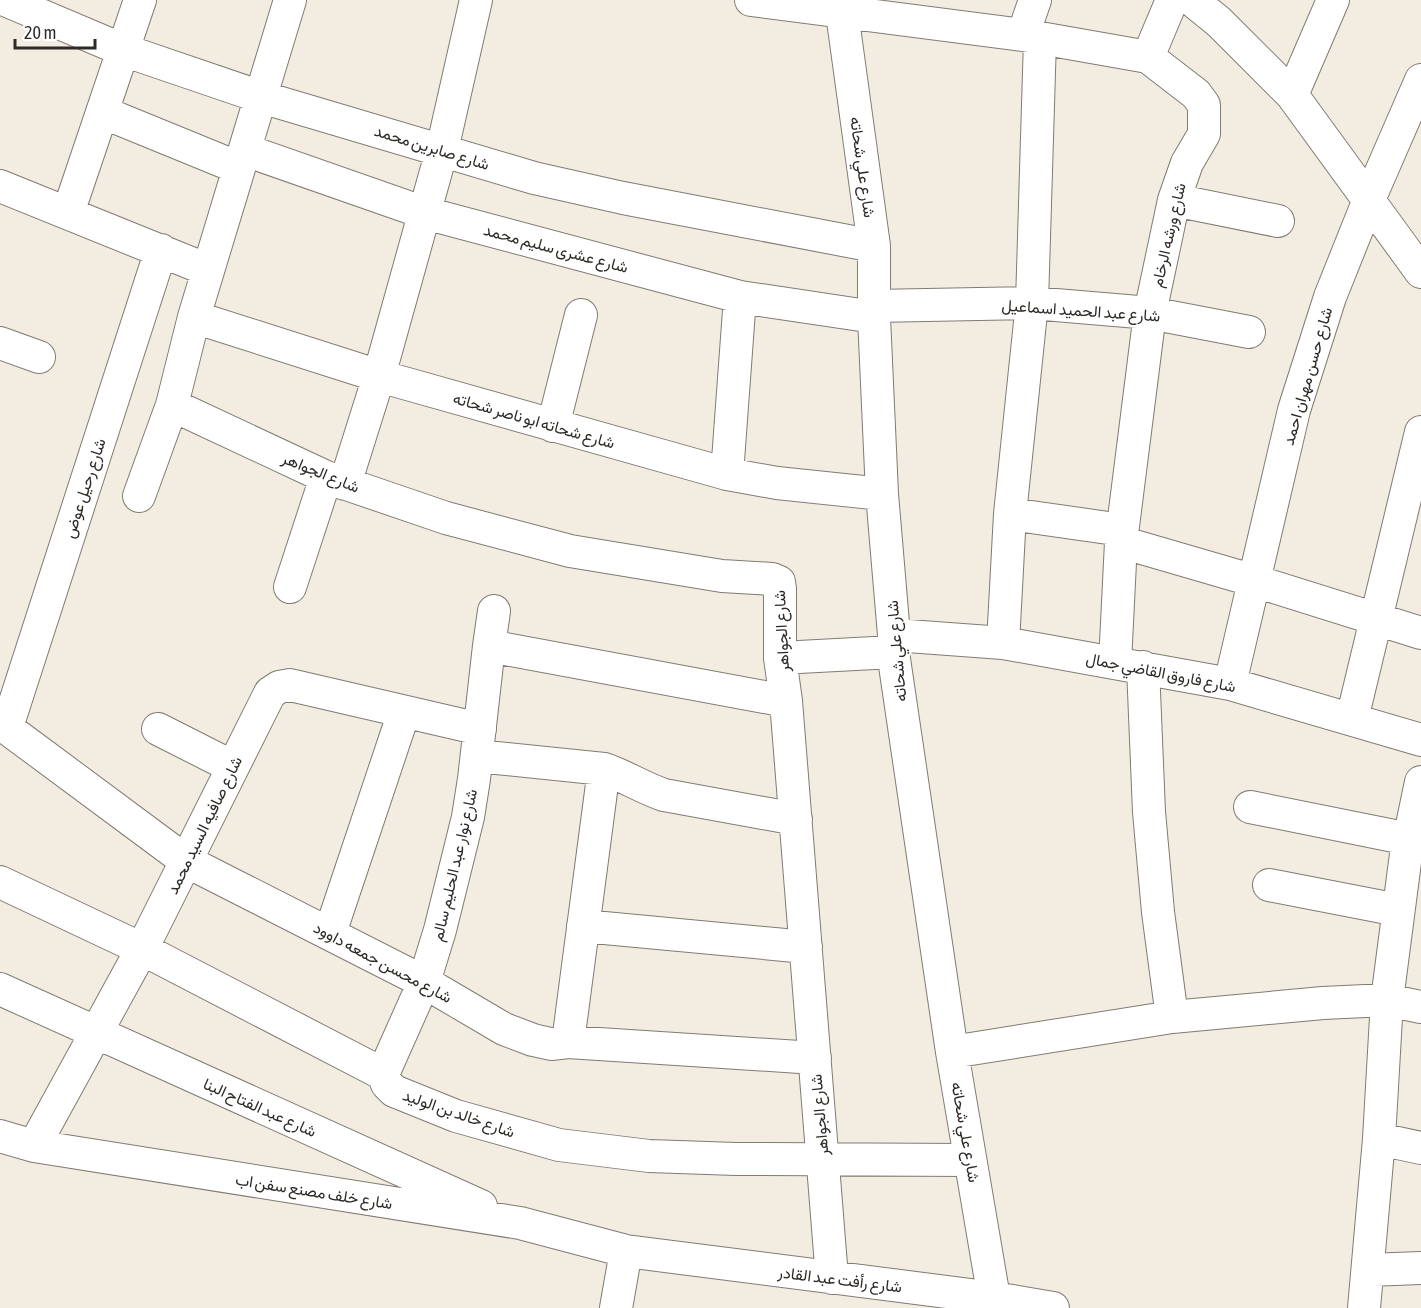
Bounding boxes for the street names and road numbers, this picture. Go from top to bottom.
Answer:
street label: شارع علي شحاته [842,115,879,219]
street label: شارع صابرين محمد [371,121,492,176]
street label: شارع ورشه الرخام [1147,181,1192,290]
street label: شارع عشرى سليم محمد [481,220,630,279]
street label: شارع عبد الحميد اسماعيل [1001,295,1161,328]
street label: شارع حسن مهران احمد [1279,305,1338,448]
street label: شارع شحاته ابو ناصر شحاته [450,388,617,455]
street label: شارع رحيل عوض [59,436,111,541]
street label: شارع الجواهر [278,448,362,498]
street label: شارع الجواهر [770,590,795,673]
street label: شارع علي شحاته [883,599,914,702]
street label: شارع فاروق القاضي جمال [1084,649,1237,700]
street label: شارع صافيه السيد محمد [163,753,248,898]
street label: شارع نوار عبد الحليم سالم [428,787,483,944]
street label: شارع محسن جمعه داوود [309,918,455,1009]
street label: شارع الجواهر [806,1073,835,1157]
street label: شارع عبد الفتاح البنا [199,1074,319,1143]
street label: شارع علي شحاته [943,1080,984,1185]
street label: شارع خالد بن الوليد [400,1085,517,1143]
street label: شارع خلف مصنع سفن اب [234,1170,394,1215]
street label: شارع رأفت عبد القادر [775,1262,903,1299]

